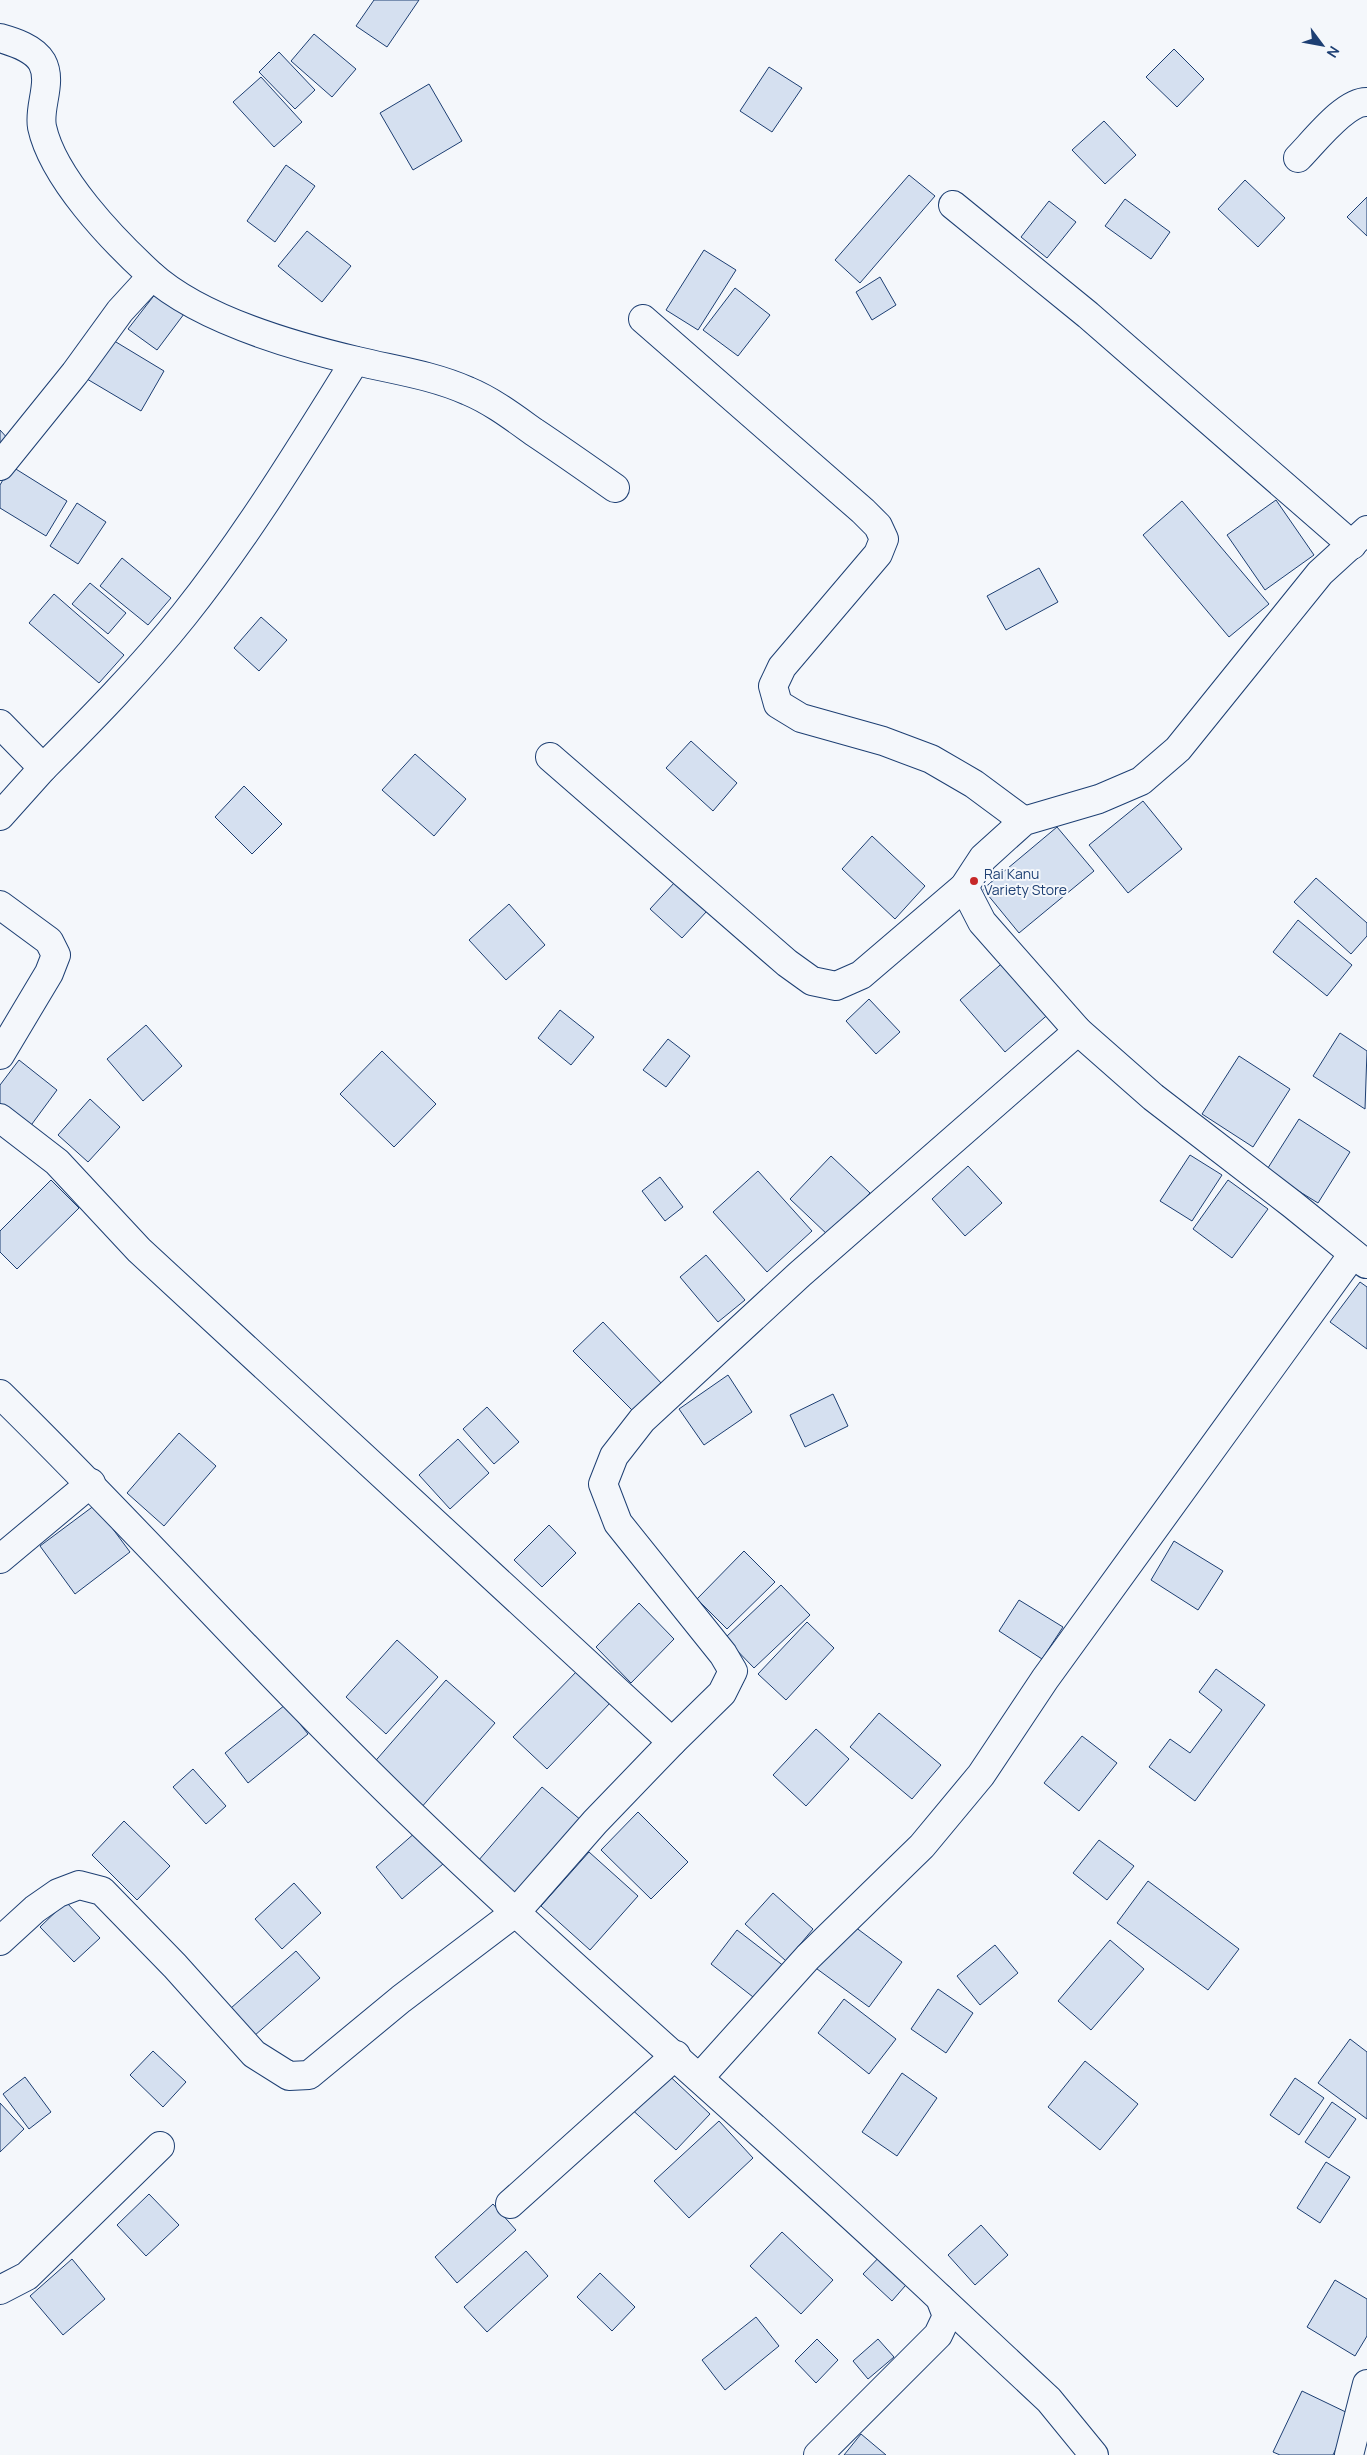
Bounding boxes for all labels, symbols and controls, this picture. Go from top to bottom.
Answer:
north arrow [1297,20,1347,70]
text: N [1323,43,1344,61]
place label: Rai Kanu Variety Store [984,864,1067,899]
marker: Rai Kanu Variety Store [968,875,980,887]

